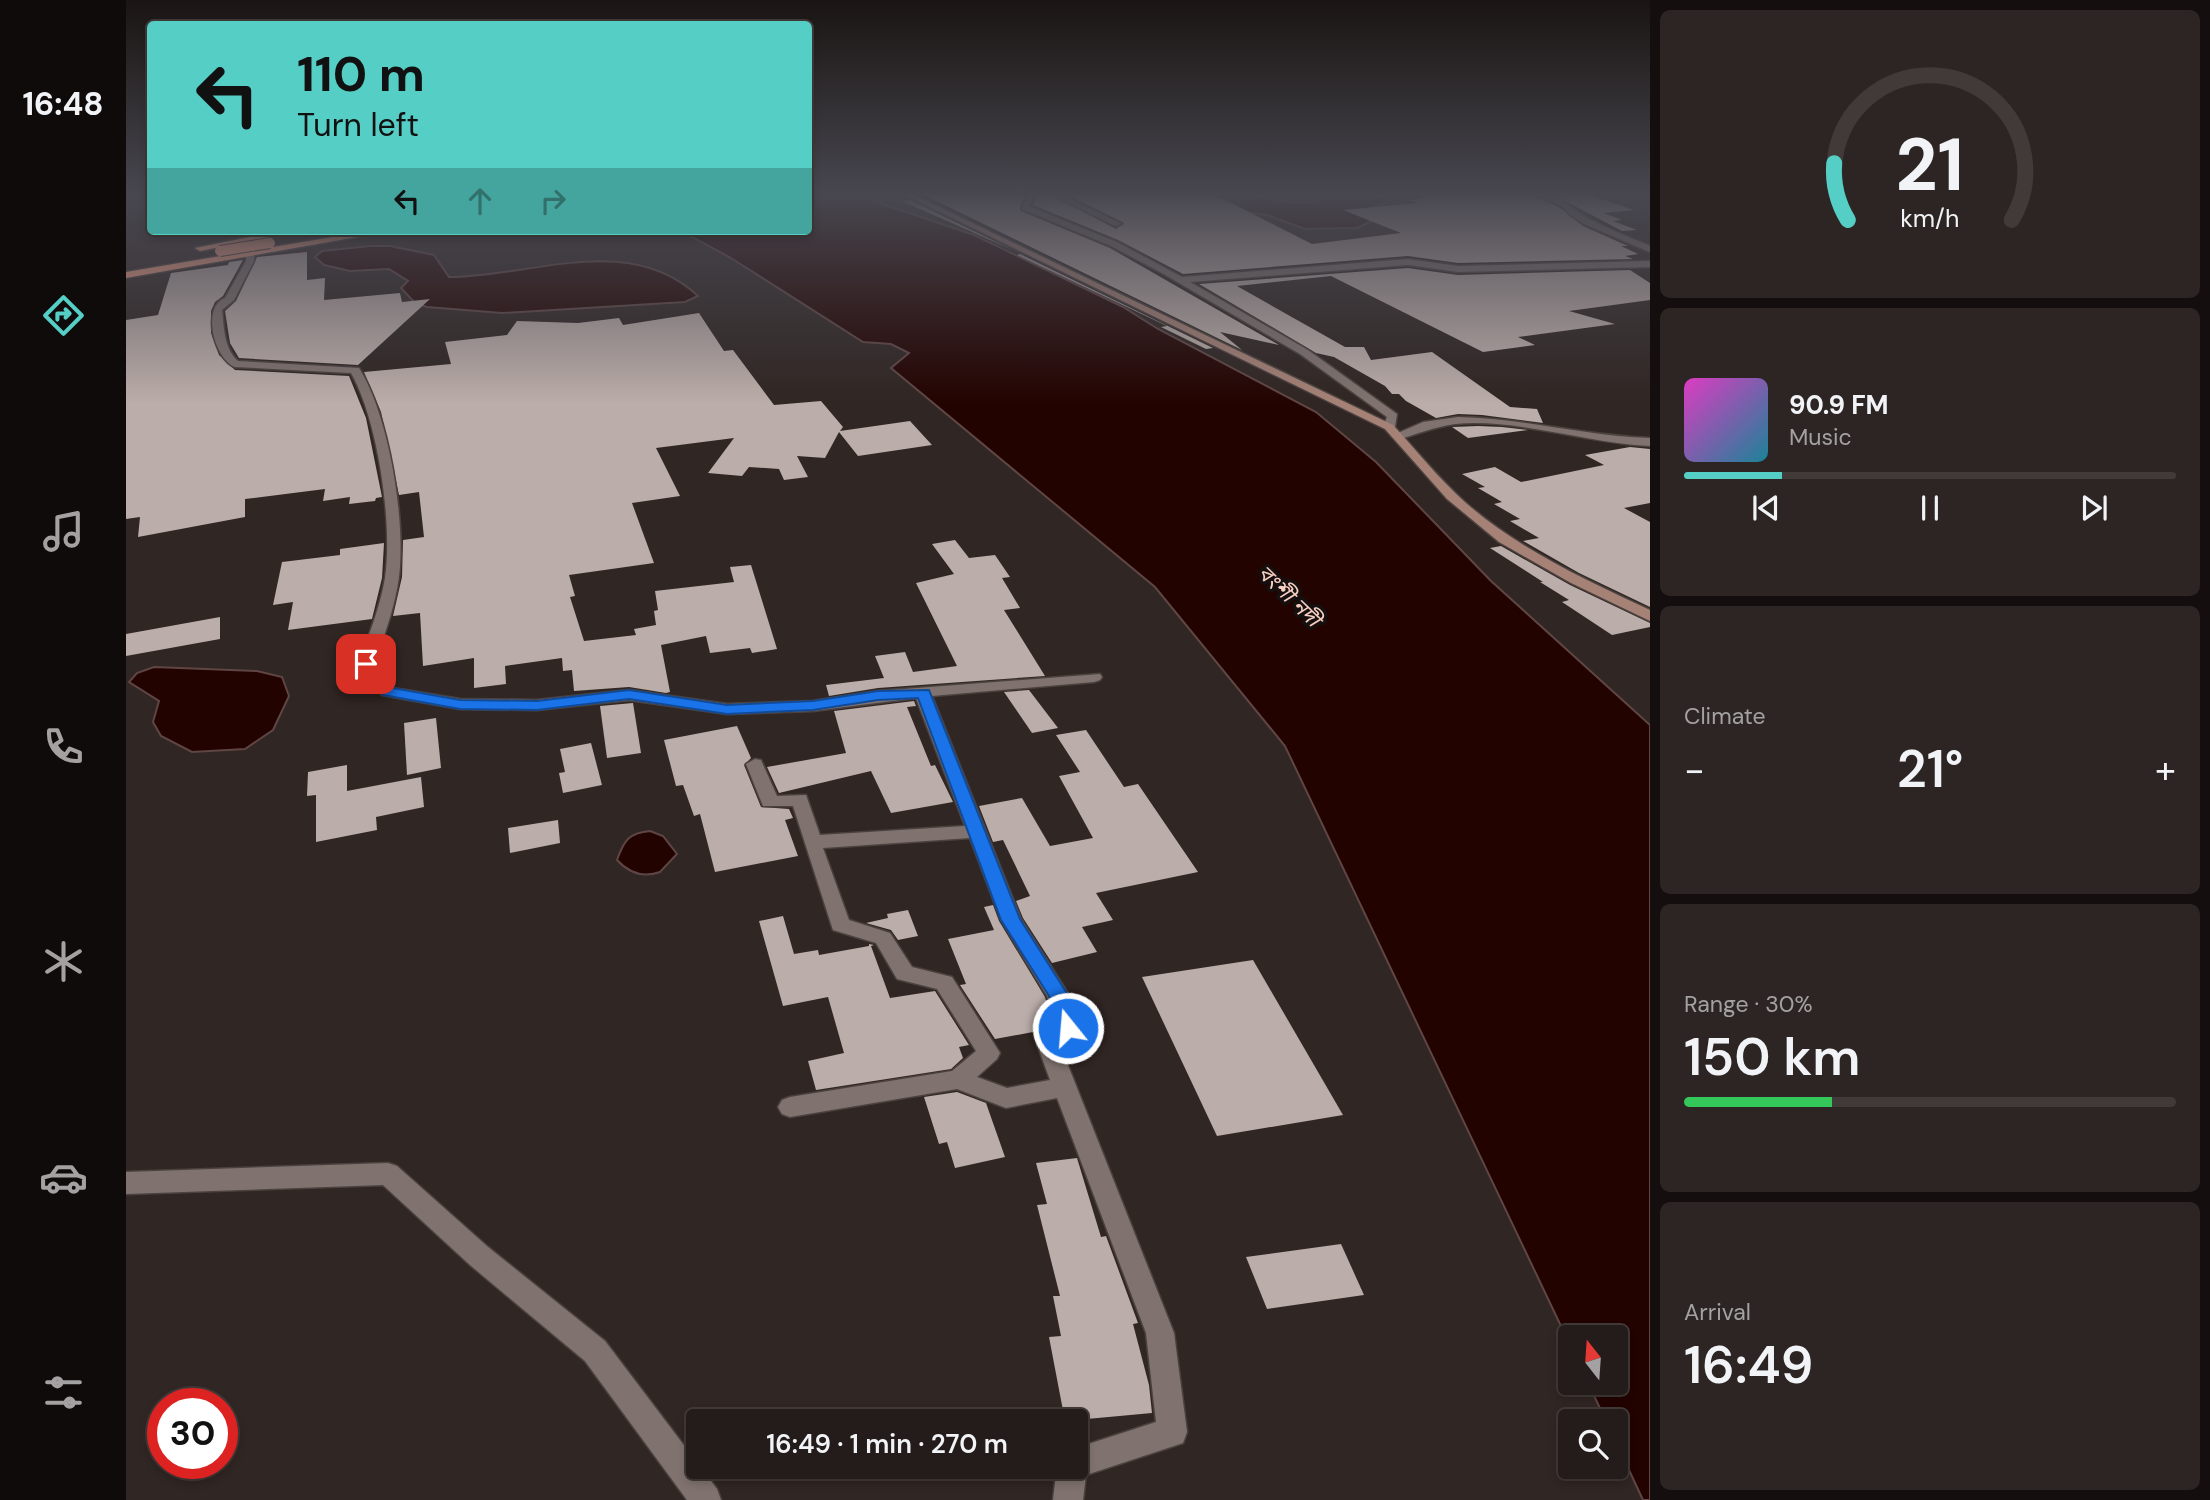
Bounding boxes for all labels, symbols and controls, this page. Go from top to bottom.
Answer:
text: 110 m [297,42,425,106]
icon: left [182,49,273,140]
text: 16:48 [22,83,104,125]
text: Turn left [297,104,419,146]
text: 21 [1896,118,1964,213]
icon: left [388,182,426,220]
icon: ahead [461,182,499,220]
icon: right [534,182,572,220]
text: km/h [1900,202,1960,235]
icon: directions [39,291,88,340]
text: 90.9 FM [1789,388,1889,422]
text: Music [1789,422,1852,452]
icon: previous [1747,489,1785,527]
icon: pause [1911,489,1949,527]
icon: next [2075,489,2113,527]
icon: music [39,507,88,556]
water label: বংশী নদী [1251,559,1330,636]
pin [336,634,396,694]
icon: arrive [347,645,385,683]
text: Climate [1684,701,1766,731]
icon: phone [39,722,88,771]
text: 21° [1897,735,1963,803]
text: − [1684,745,1705,795]
text: + [2155,745,2176,795]
icon: climate [39,937,88,986]
text: Range · 30% [1684,989,1813,1019]
position arrow [1031,991,1105,1065]
text: 150 km [1684,1023,1860,1091]
icon: car [39,1153,88,1202]
text: Arrival [1684,1297,1751,1327]
north arrow [1558,1325,1628,1395]
map controls [1558,1325,1628,1479]
text: 16:49 [1684,1331,1814,1399]
icon: filters [39,1368,88,1417]
speed limit sign: 30 [147,1388,238,1479]
button: search [1558,1409,1628,1479]
text: 16:49 · 1 min · 270 m [766,1427,1008,1461]

